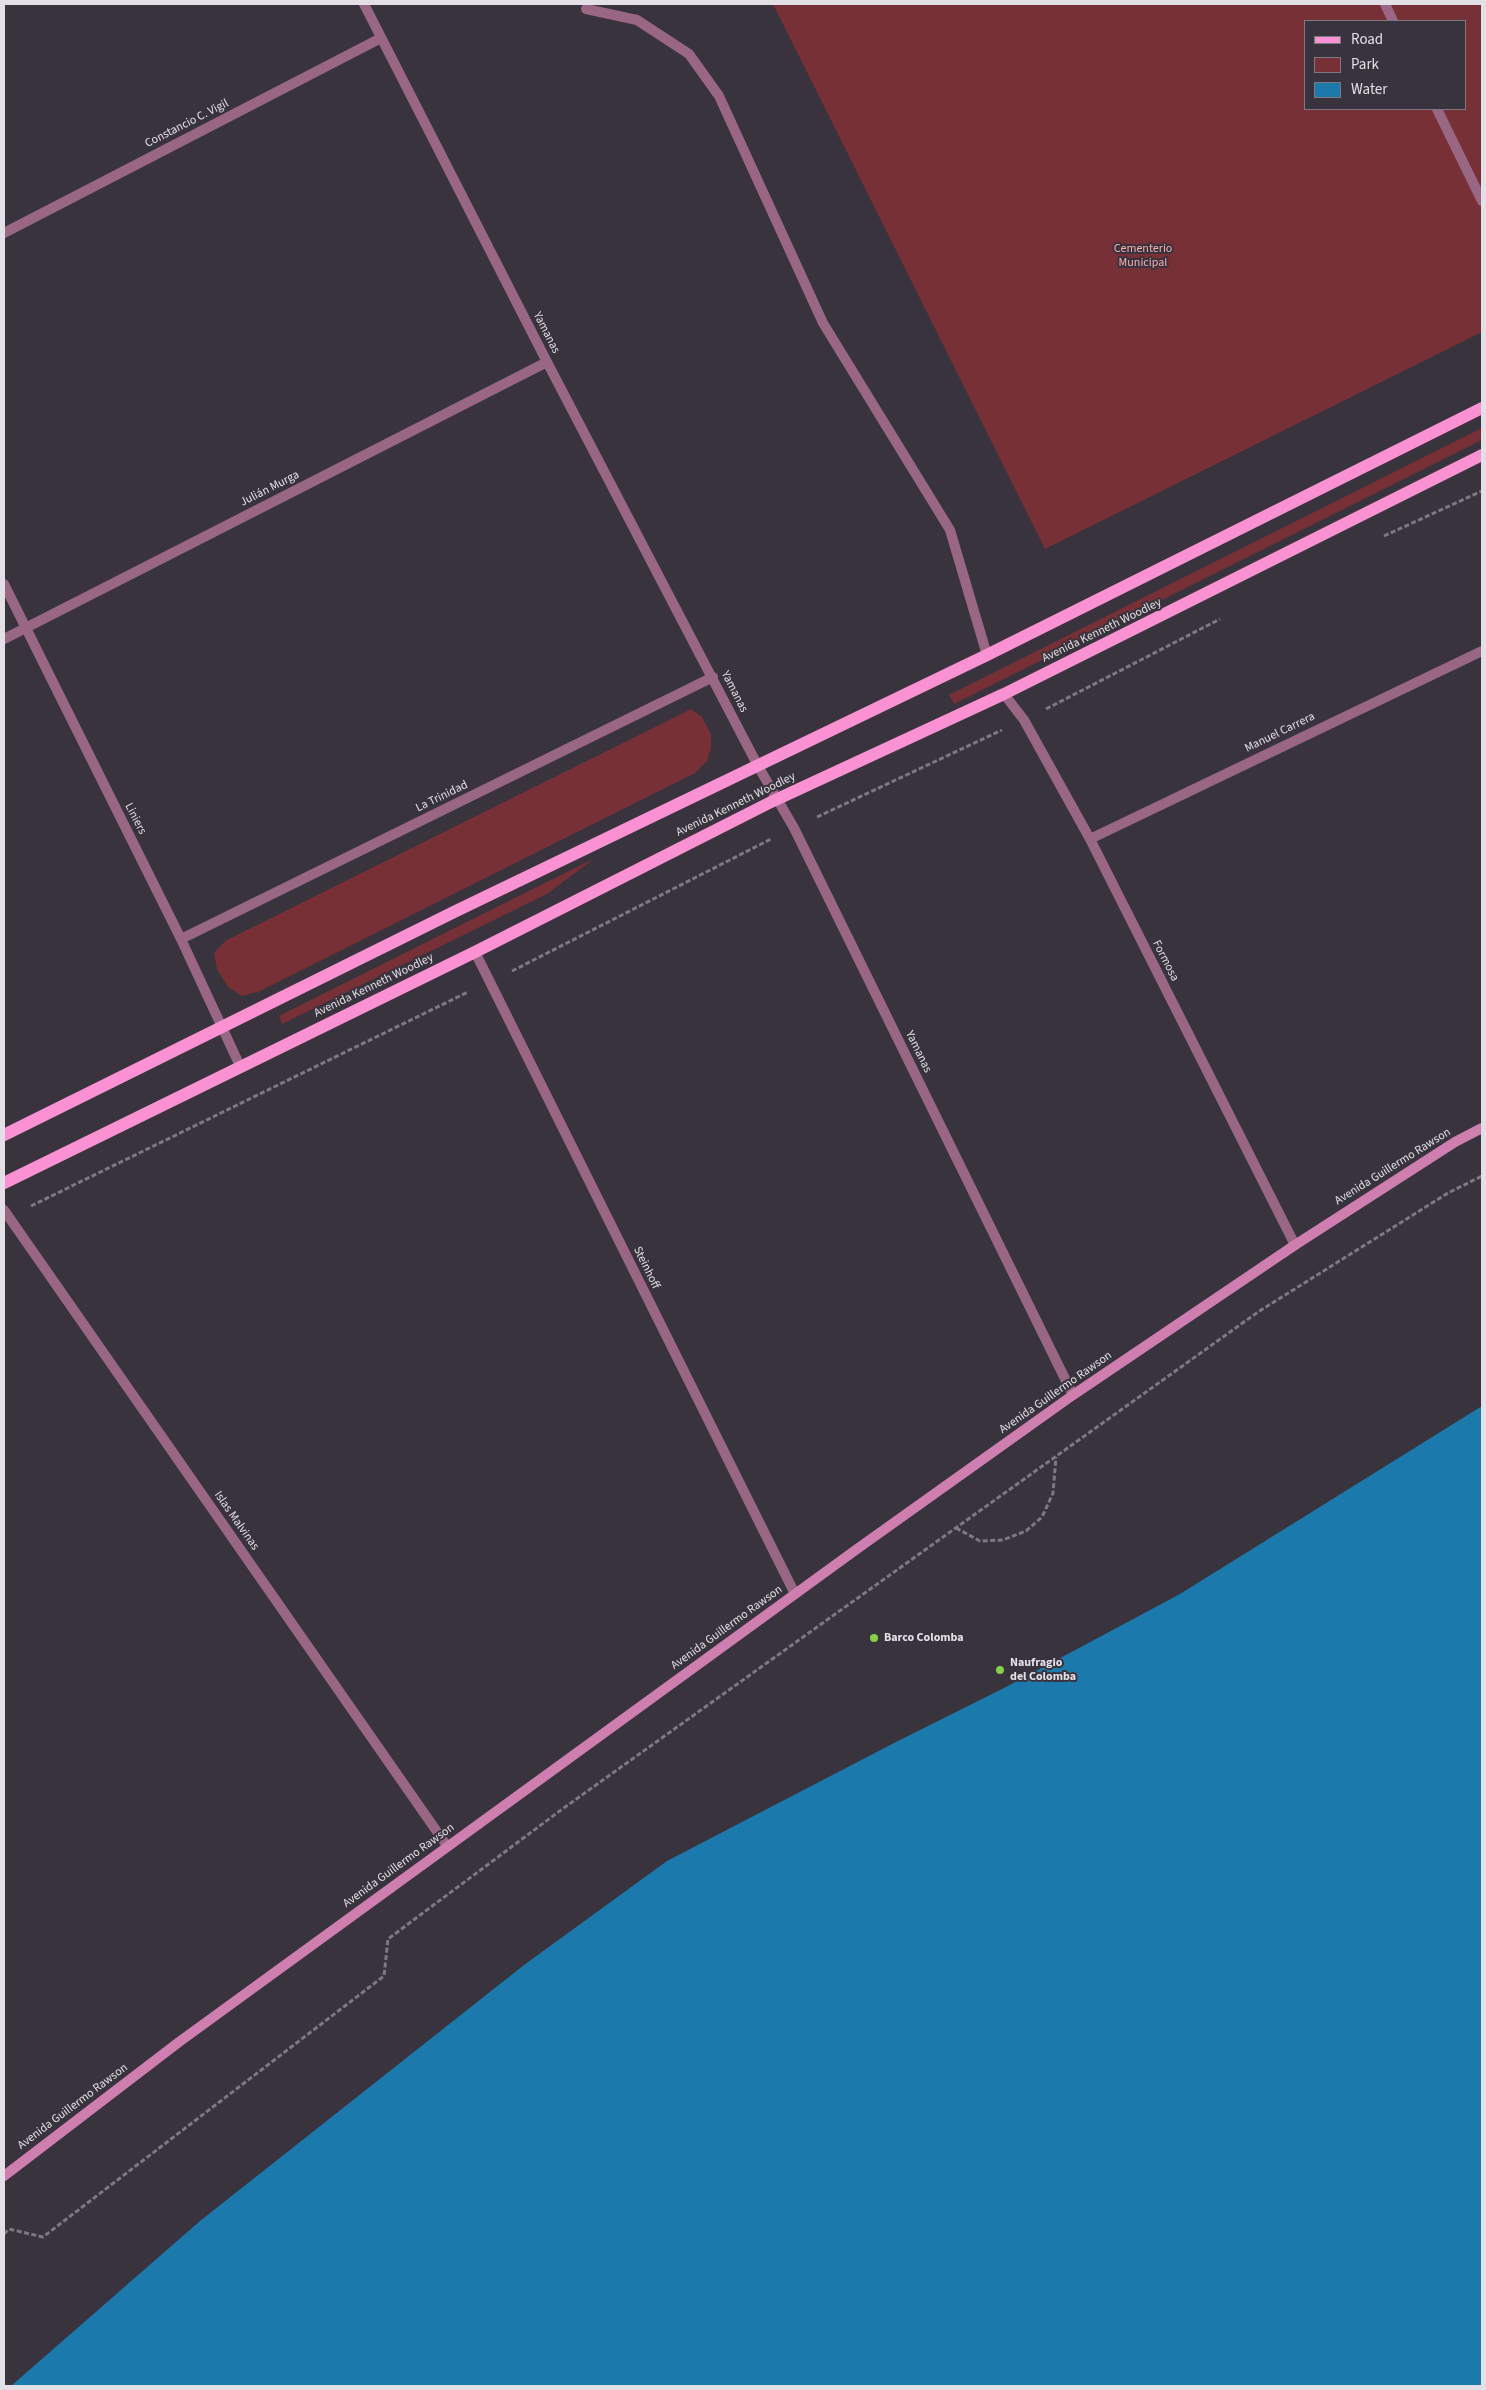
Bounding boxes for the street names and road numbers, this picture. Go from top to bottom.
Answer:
street label: Constancio C. Vigil [143,97,231,151]
street label: Yamanas [529,310,563,356]
street label: Julián Murga [238,468,302,510]
street label: Avenida Kenneth Woodley [1040,596,1164,666]
street label: Yamanas [717,669,751,715]
street label: Manuel Carrera [1243,710,1317,756]
street label: Avenida Kenneth Woodley [674,770,798,840]
street label: La Trinidad [414,778,470,816]
street label: Liniers [121,801,149,837]
street label: Formosa [1149,938,1181,984]
street label: Avenida Kenneth Woodley [312,951,436,1021]
street label: Yamanas [902,1029,934,1075]
street label: Avenida Guillermo Rawson [1332,1125,1454,1209]
street label: Steinhoff [630,1244,662,1292]
street label: Avenida Guillermo Rawson [997,1349,1115,1437]
street label: Islas Malvinas [210,1489,262,1553]
street label: Avenida Guillermo Rawson [669,1583,785,1673]
street label: Avenida Guillermo Rawson [341,1821,457,1911]
street label: Avenida Guillermo Rawson [15,2061,131,2153]

